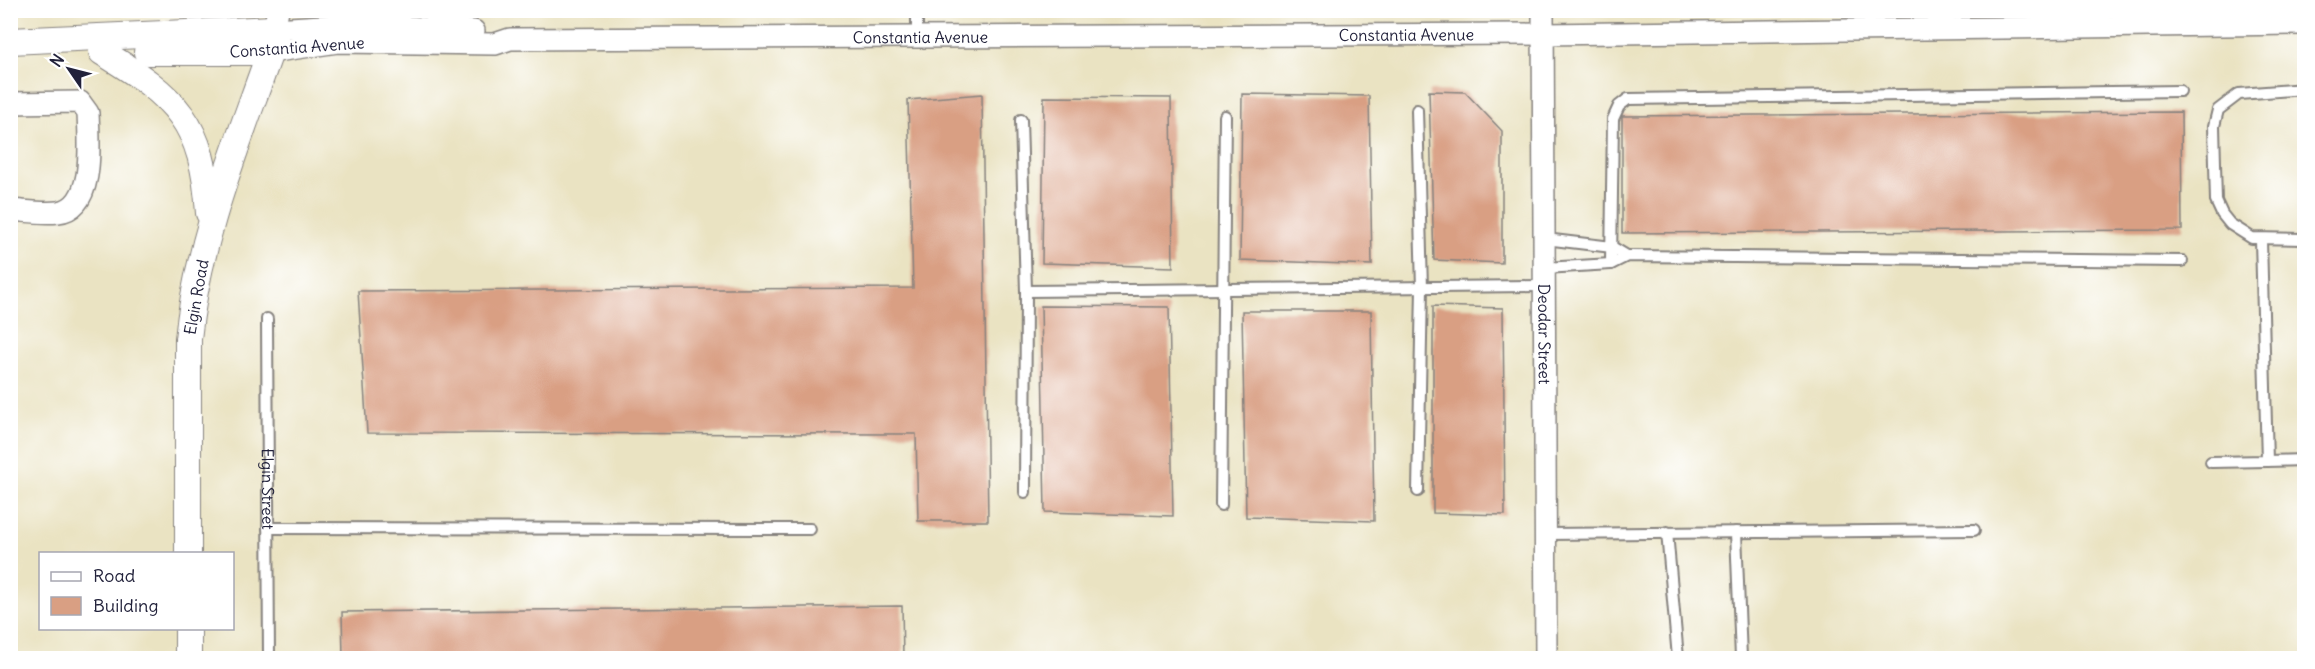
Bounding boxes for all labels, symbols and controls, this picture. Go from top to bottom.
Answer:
street label: Constantia Avenue [1339,24,1474,45]
street label: Constantia Avenue [853,27,988,47]
street label: Constantia Avenue [229,32,365,62]
north arrow [39,39,99,99]
text: N [45,50,68,71]
street label: Elgin Road [180,258,212,336]
street label: Deodar Street [1534,284,1555,385]
street label: Elgin Street [258,448,278,530]
legend [39,552,234,630]
text: Road [93,564,136,587]
text: Building [93,594,158,617]

